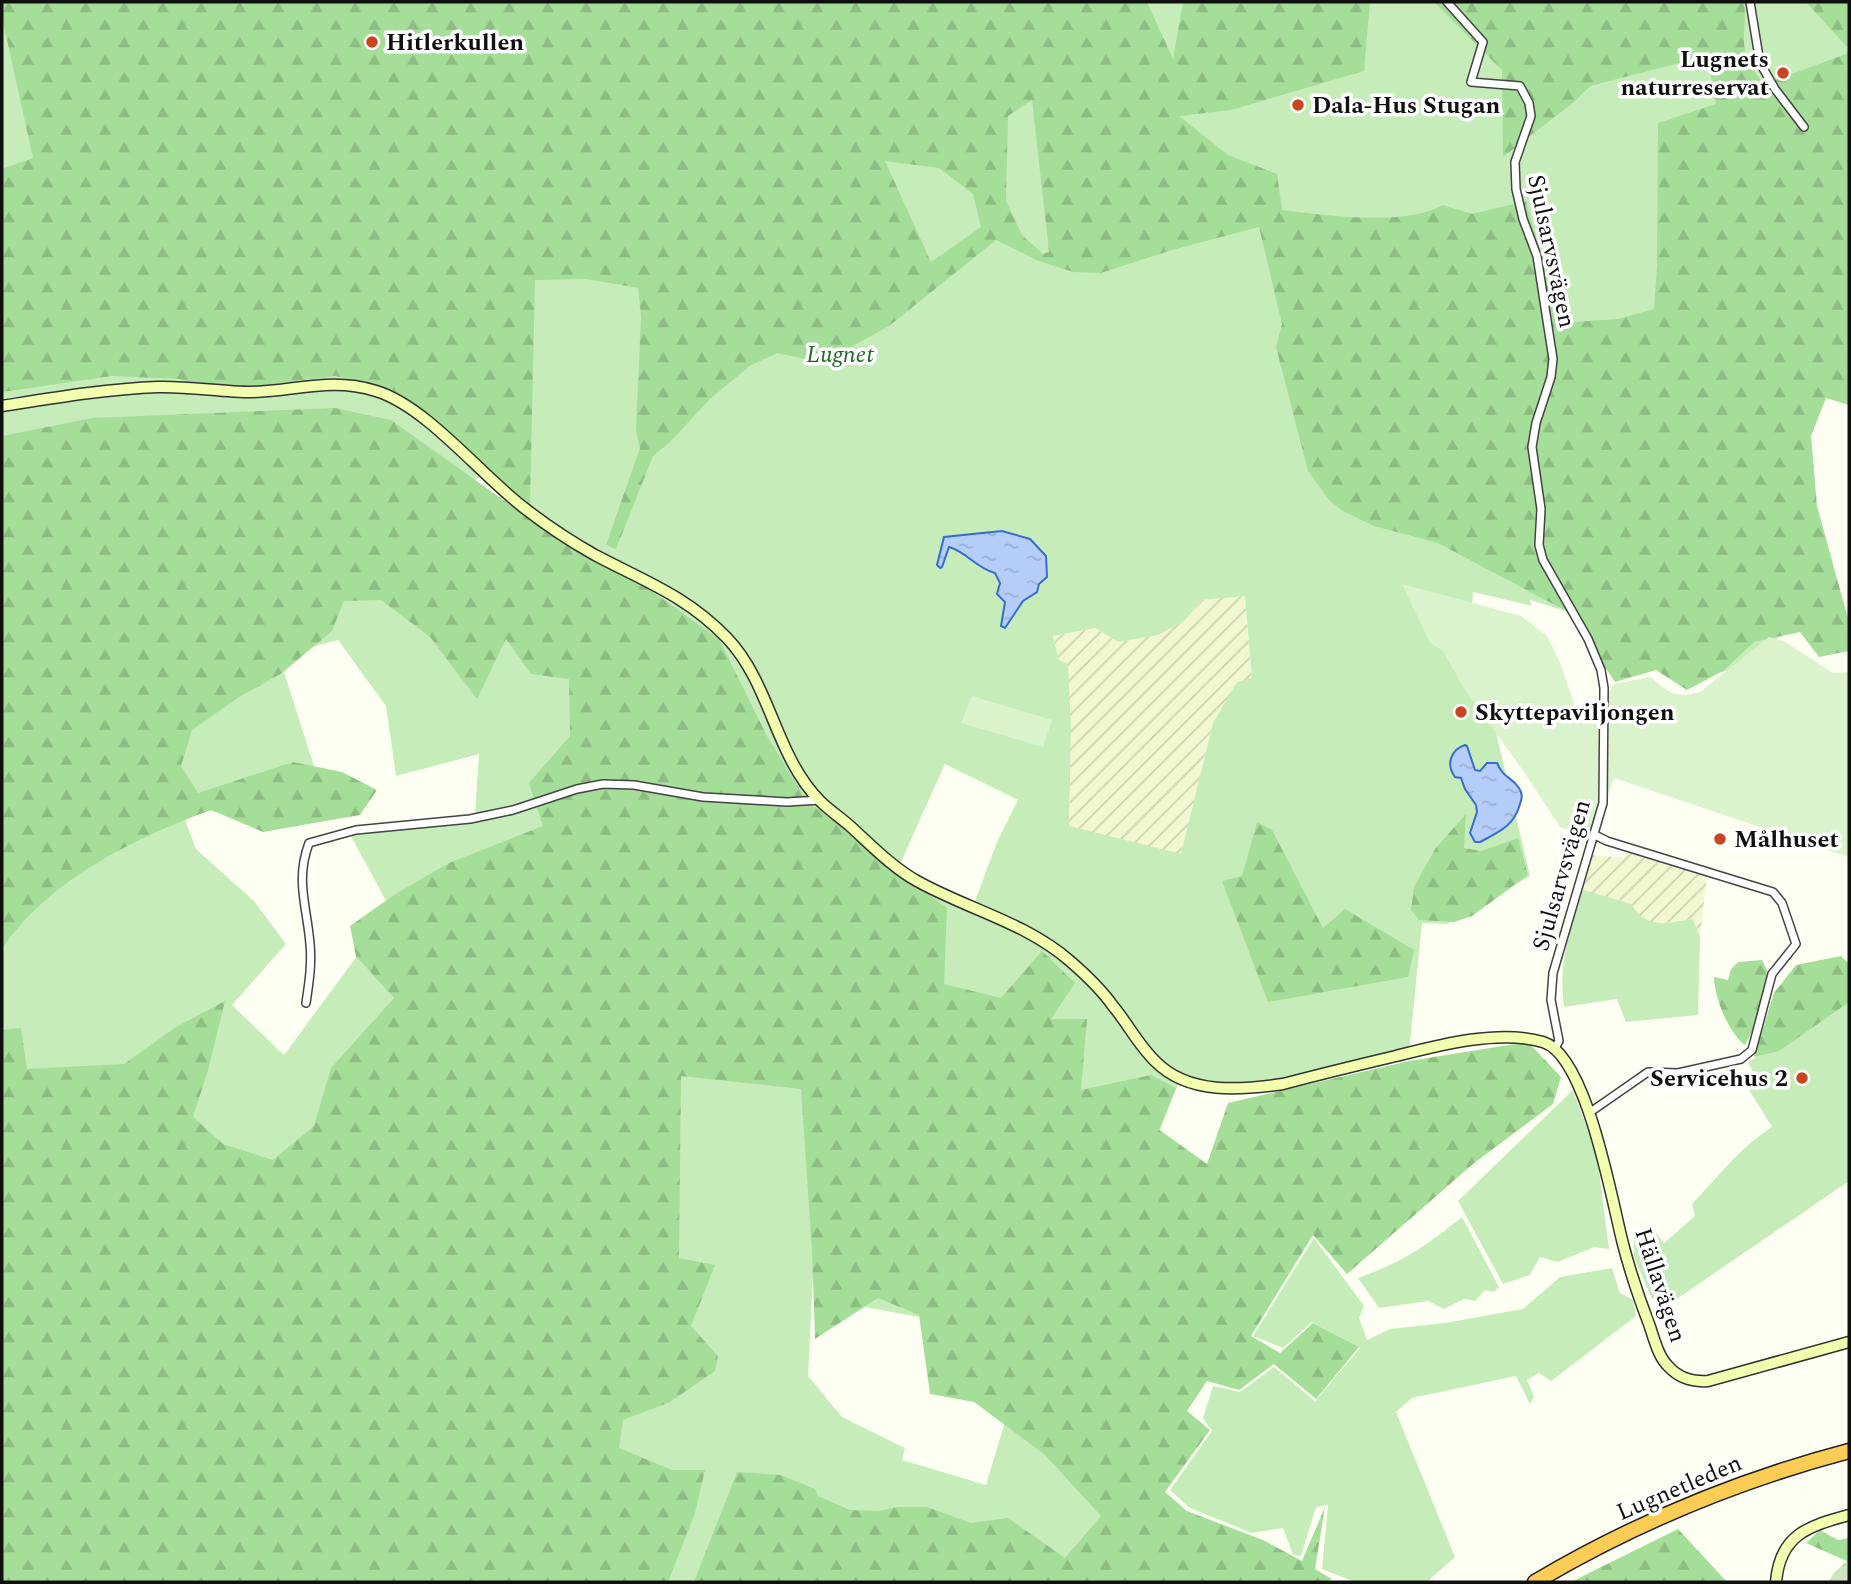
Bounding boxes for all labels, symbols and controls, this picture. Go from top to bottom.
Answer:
place label: Hitlerkullen [386,25,524,61]
marker: Hitlerkullen [364,34,380,50]
place label: Lugnets naturreservat [1620,42,1769,106]
marker: Lugnets naturreservat [1775,65,1791,81]
place label: Dala-Hus Stugan [1312,88,1501,124]
marker: Dala-Hus Stugan [1290,97,1306,113]
street label: Sjulsarvsvägen [1517,171,1585,331]
park label: Lugnet [806,337,874,373]
place label: Skyttepaviljongen [1475,695,1675,731]
marker: Skyttepaviljongen [1453,704,1469,720]
street label: Sjulsarvsvägen [1523,795,1601,955]
place label: Målhuset [1734,822,1839,858]
marker: Målhuset [1712,831,1728,847]
place label: Servicehus 2 [1650,1061,1788,1097]
marker: Servicehus 2 [1794,1070,1810,1086]
street label: Hällavägen [1625,1223,1695,1347]
street label: Lugnetleden [1611,1445,1748,1531]

